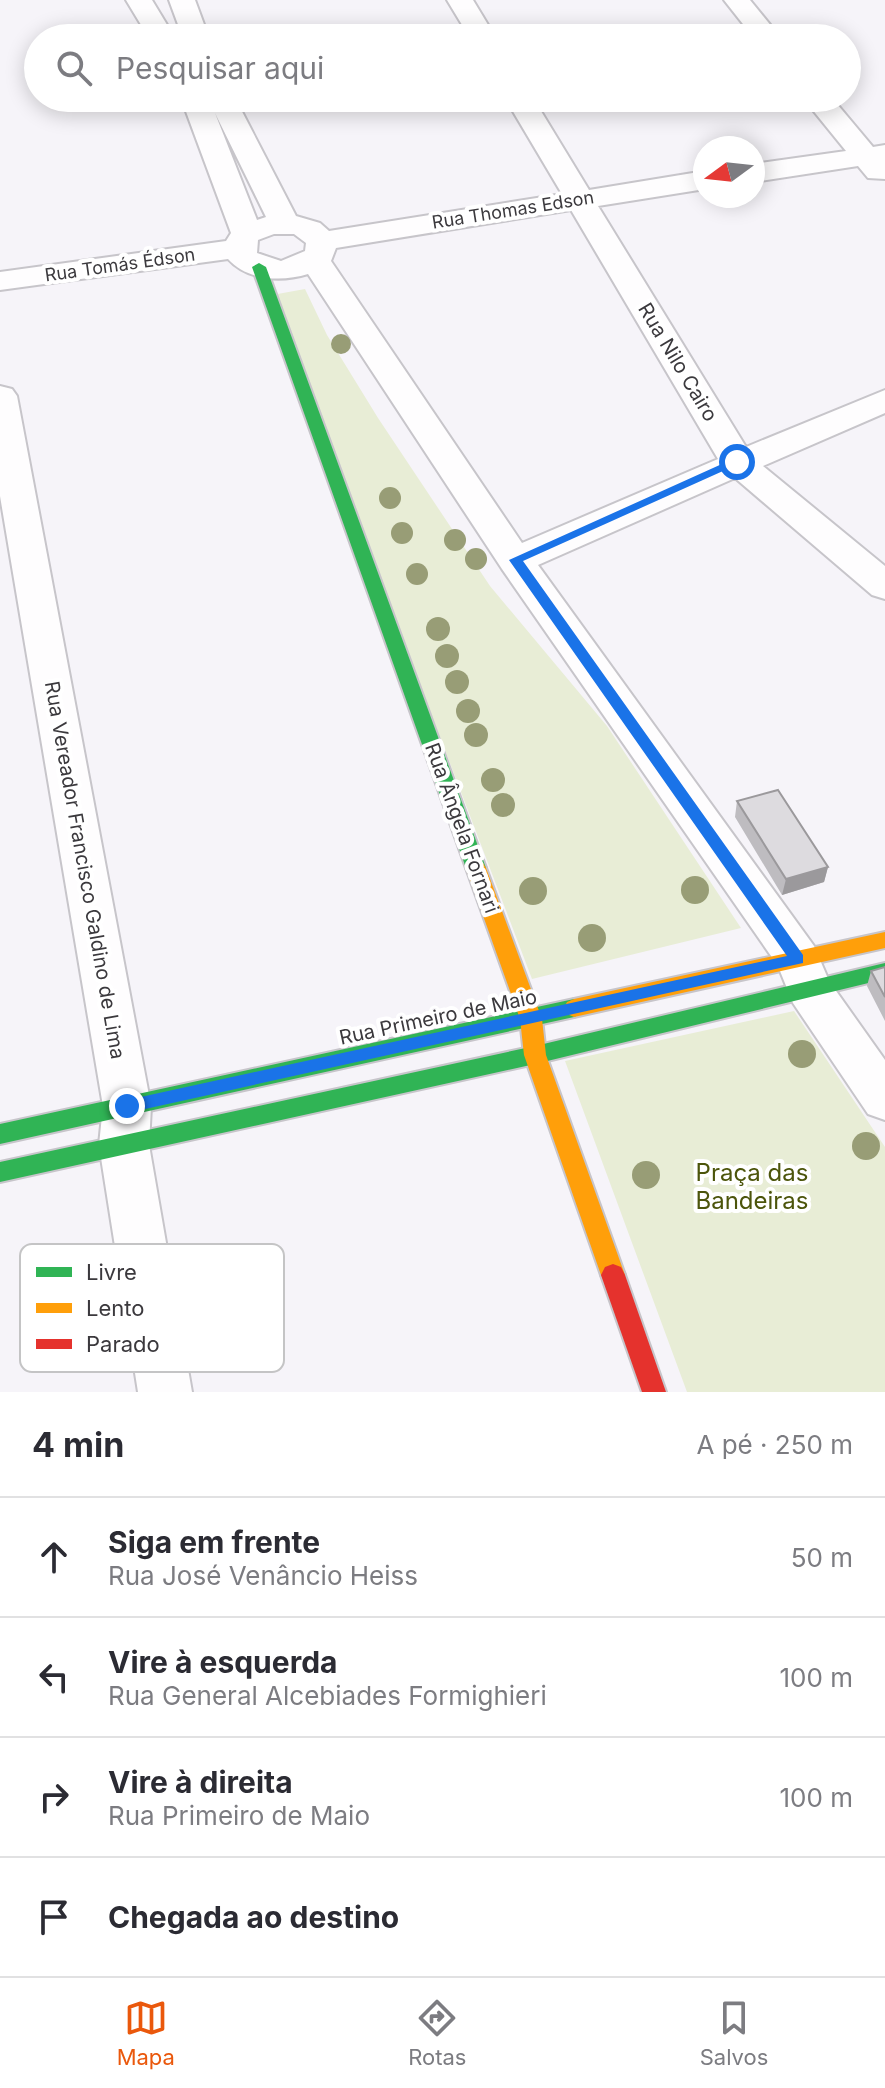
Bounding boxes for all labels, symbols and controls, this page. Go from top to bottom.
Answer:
search box [24,24,861,112]
icon: search [52,46,96,90]
text: Pesquisar aqui [116,50,324,86]
north arrow [693,136,765,208]
street label: Rua Thomas Edson [430,186,595,233]
street label: Rua Tomás Édson [43,243,196,285]
street label: Rua Nilo Cairo [633,298,723,426]
route start [719,444,755,480]
street label: Rua Vereador Francisco Galdino de Lima [40,679,130,1061]
street label: Rua Ângela Fornari [420,740,504,916]
street label: Rua Primeiro de Maio [337,984,539,1050]
route end [109,1088,145,1124]
park label: Praça das Bandeiras [695,1158,809,1215]
legend [20,1244,284,1372]
text: Livre [86,1259,137,1285]
text: Lento [86,1295,144,1321]
text: Parado [86,1331,160,1357]
text: 4 min [32,1424,124,1465]
text: A pé · 250 m [696,1429,853,1460]
text: Siga em frente [108,1524,320,1560]
icon: ahead [32,1535,76,1579]
text: 50 m [791,1542,853,1573]
text: Rua José Venâncio Heiss [108,1560,418,1591]
text: Vire à esquerda [108,1644,337,1680]
icon: left [32,1655,76,1699]
text: 100 m [780,1662,853,1693]
text: Rua General Alcebiades Formighieri [108,1680,547,1711]
text: Vire à direita [108,1764,293,1800]
icon: right [32,1775,76,1819]
text: 100 m [780,1782,853,1813]
text: Rua Primeiro de Maio [108,1800,370,1831]
icon: arrive [32,1895,76,1939]
text: Chegada ao destino [108,1899,399,1935]
tab: Mapa [117,1996,175,2070]
tab: Rotas [408,1996,466,2070]
tab: Salvos [700,1996,768,2070]

